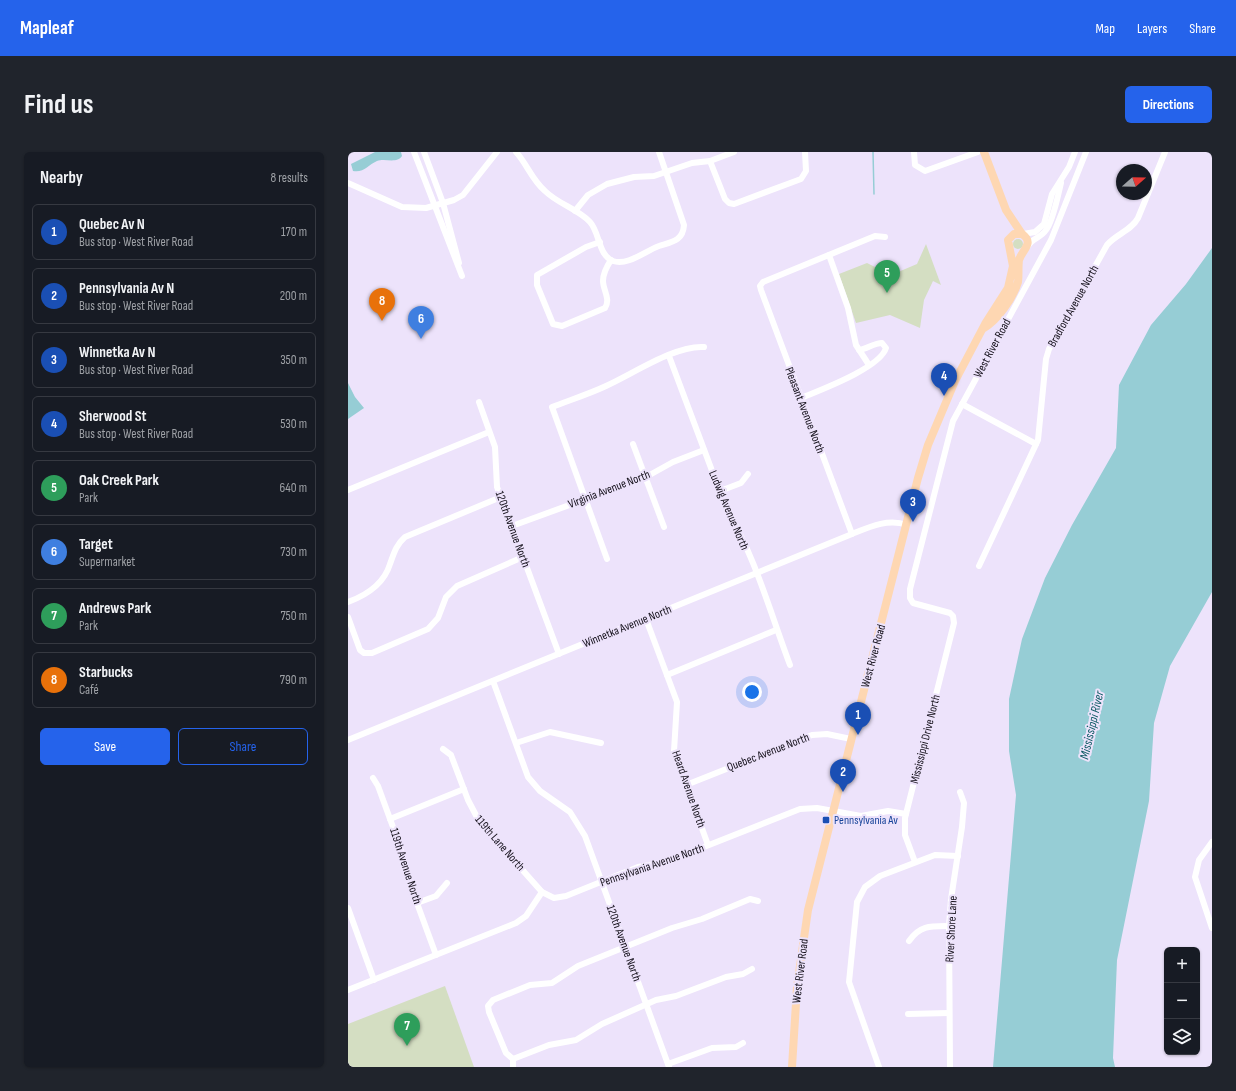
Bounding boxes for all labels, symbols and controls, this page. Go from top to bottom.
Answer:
text: Mapleaf [20,17,74,40]
text: Map [1095,20,1115,37]
text: Layers [1137,20,1167,37]
text: Share [1189,20,1216,37]
button: Directions [1125,86,1212,123]
text: Find us [24,88,93,121]
north arrow [1116,164,1152,200]
text: Nearby [40,168,83,188]
text: 8 results [270,170,308,186]
text: Quebec Av N [79,215,145,234]
text: 1 [51,224,57,240]
text: 170 m [281,224,307,240]
text: Bus stop · West River Road [79,234,193,250]
pin: 5 [874,260,900,293]
street label: Bradford Avenue North [1045,263,1102,350]
text: Pennsylvania Av N [79,279,174,298]
text: 2 [51,288,57,304]
text: 200 m [280,288,307,304]
pin: 8 [369,288,395,321]
text: Bus stop · West River Road [79,298,193,314]
pin: 6 [408,306,434,339]
street label: West River Road [971,316,1014,380]
text: Winnetka Av N [79,343,155,362]
text: 3 [51,352,57,368]
text: 350 m [280,352,307,368]
text: Bus stop · West River Road [79,362,193,378]
pin: 4 [931,363,957,396]
street label: Pleasant Avenue North [781,365,828,455]
text: Sherwood St [79,407,146,426]
text: 4 [51,416,57,432]
text: 530 m [280,416,307,432]
text: Bus stop · West River Road [79,426,193,442]
street label: Virginia Avenue North [566,467,652,512]
street label: Ludwig Avenue North [705,468,752,552]
text: Oak Creek Park [79,471,159,490]
text: 5 [51,480,57,496]
text: 640 m [279,480,307,496]
street label: 120th Avenue North [492,489,533,569]
pin: 3 [900,489,926,522]
text: Park [79,490,98,506]
text: Target [79,535,113,554]
text: 6 [51,544,57,560]
text: 730 m [280,544,307,560]
text: Supermarket [79,554,135,570]
text: Andrews Park [79,599,151,618]
street label: Winnetka Avenue North [581,602,674,651]
text: 7 [51,608,57,624]
text: 750 m [280,608,307,624]
text: Park [79,618,98,634]
street label: West River Road [858,623,889,689]
text: Starbucks [79,663,133,682]
text: 8 [51,672,57,688]
text: 790 m [280,672,307,688]
text: Café [79,682,99,698]
your location [742,682,762,702]
water label: Mississippi River [1076,688,1108,761]
street label: Mississippi Drive North [907,693,944,785]
pin: 1 [845,702,871,735]
button: Save [40,728,170,765]
button: Share [178,728,308,765]
street label: Quebec Avenue North [725,730,811,775]
street label: Heard Avenue North [668,749,709,830]
pin: 2 [830,759,856,792]
street label: 119th Lane North [471,812,528,874]
place label: Pennsylvania Av [834,813,898,828]
marker: Pennsylvania Av [821,815,831,825]
street label: 119th Avenue North [386,826,425,906]
street label: Pennsylvania Avenue North [598,841,706,890]
street label: River Shore Lane [942,895,961,963]
street label: 120th Avenue North [603,903,644,983]
street label: West River Road [789,938,812,1004]
map controls [1164,947,1200,1055]
button: + [1164,947,1200,983]
button: − [1164,983,1200,1019]
pin: 7 [394,1013,420,1046]
button: layers [1164,1019,1200,1055]

